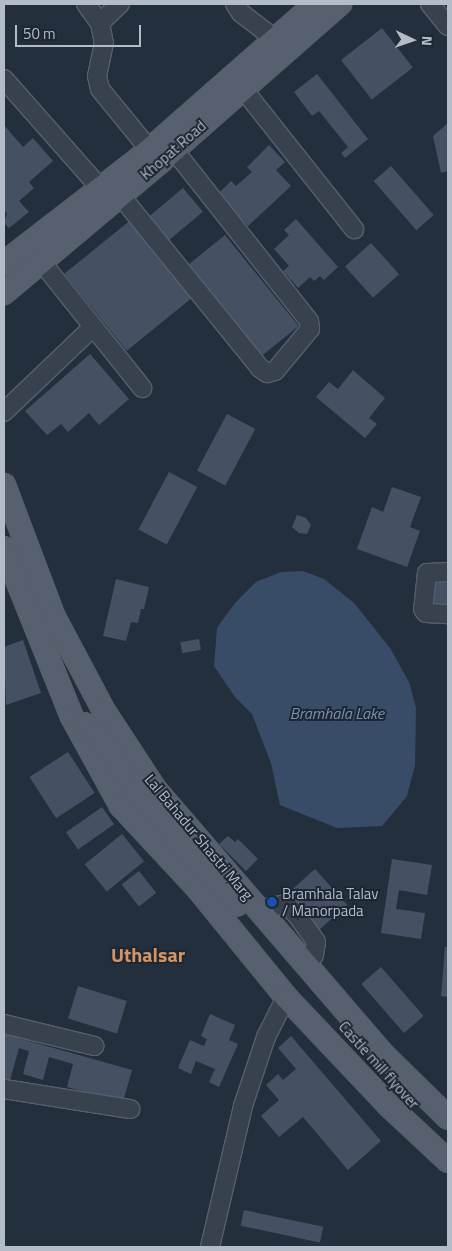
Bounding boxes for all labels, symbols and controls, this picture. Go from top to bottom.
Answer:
scale bar [18,15,144,47]
north arrow [387,15,437,65]
text: 50 m [23,22,56,45]
text: N [417,35,438,46]
street label: Khopat Road [137,117,209,183]
water label: Bramhala Lake [290,703,384,723]
street label: Lal Bahadur Shastri Marg [141,770,257,904]
place label: Bramhala Talav / Manorpada [282,884,379,919]
marker: Bramhala Talav / Manorpada [266,896,278,908]
district label: Uthalsar [111,942,185,966]
street label: Castle mill flyover [335,1018,423,1112]

